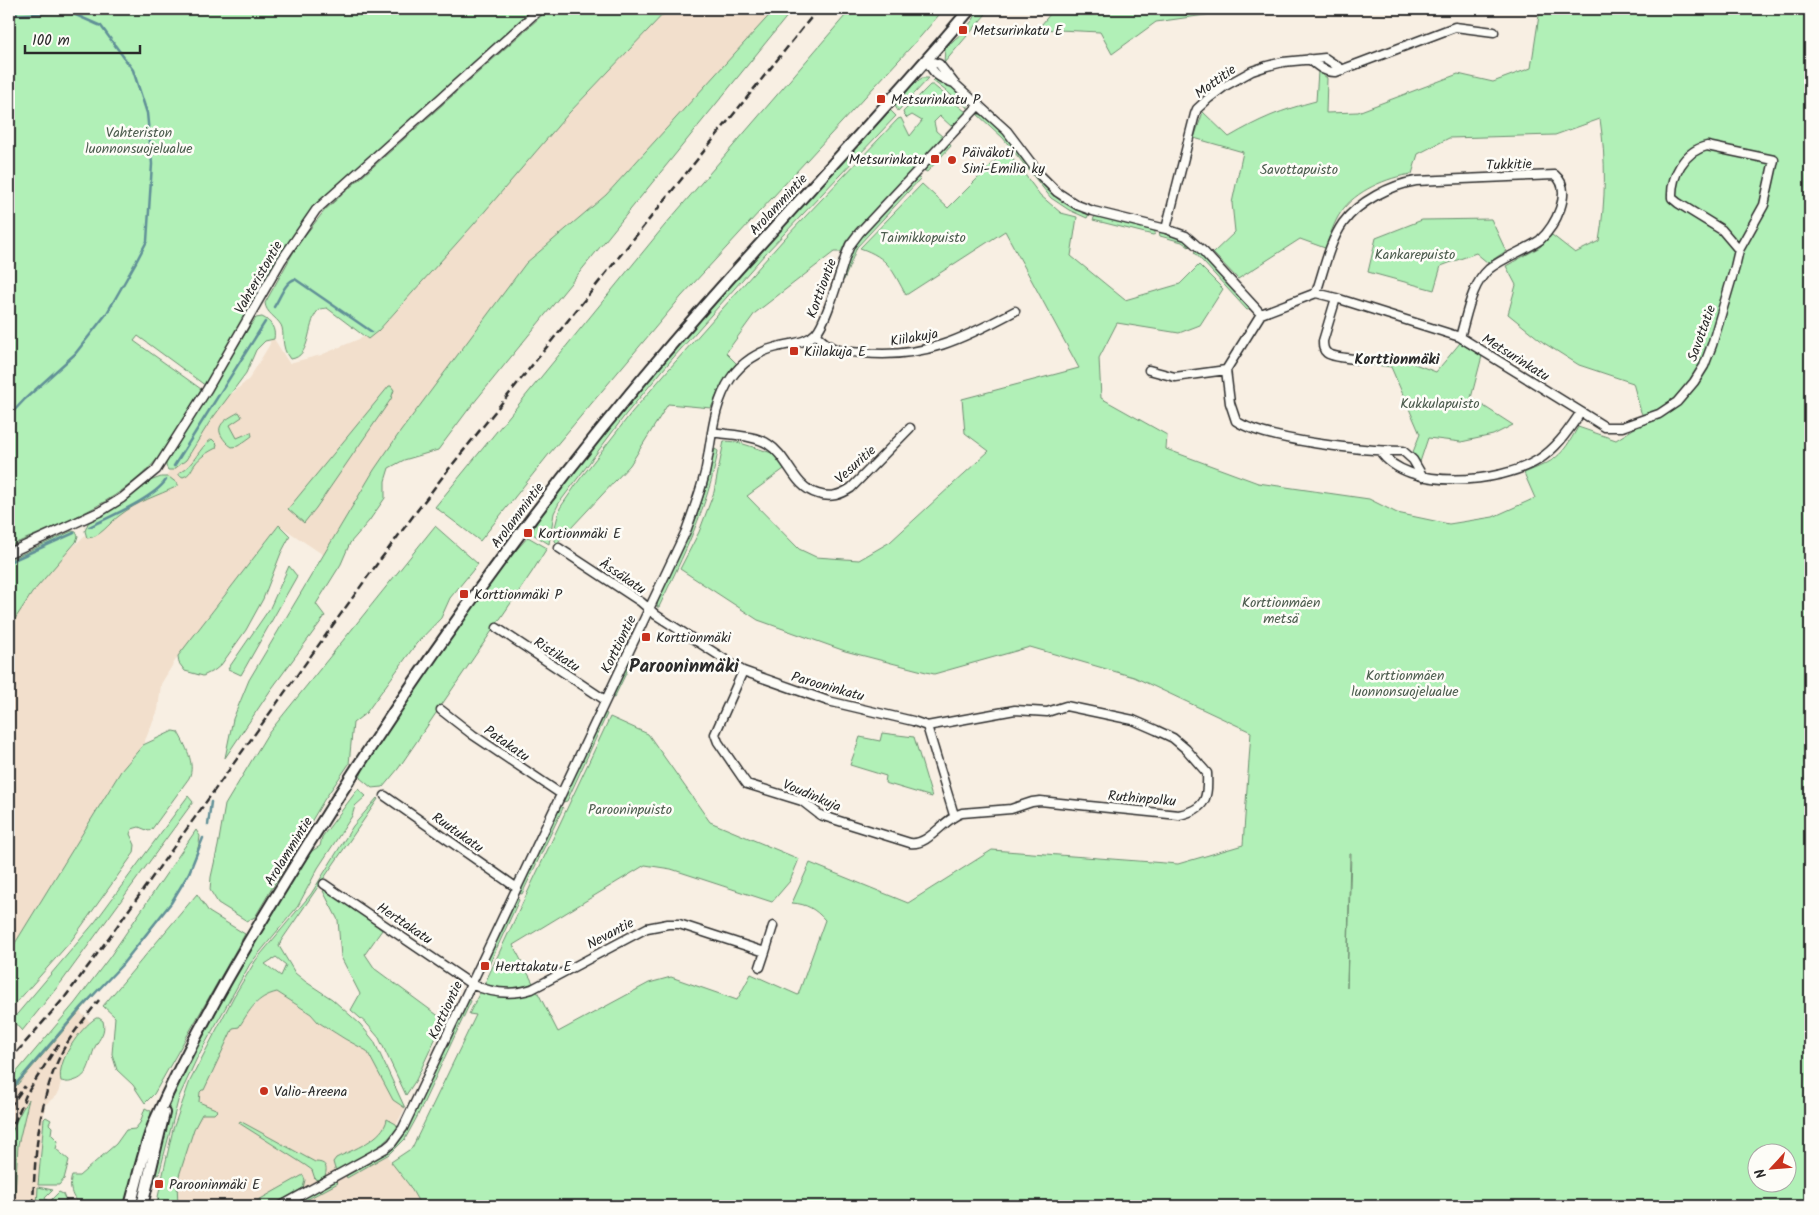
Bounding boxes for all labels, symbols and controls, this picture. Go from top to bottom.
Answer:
place label: Metsurinkatu E [973,20,1064,42]
scale bar [25,22,140,54]
marker: Metsurinkatu E [957,24,969,36]
text: 100 m [32,29,70,53]
street label: Mottitie [1190,59,1241,104]
place label: Metsurinkatu P [891,89,981,111]
marker: Metsurinkatu P [875,93,887,105]
park label: Vahteriston luonnonsuojelualue [85,122,193,160]
place label: Päiväkoti Sini-Emilia ky [962,142,1045,180]
place label: Metsurinkatu [849,149,925,171]
marker: Metsurinkatu [929,153,941,165]
street label: Tukkitie [1486,153,1533,177]
marker: Päiväkoti Sini-Emilia ky [946,154,958,166]
park label: Savottapuisto [1260,159,1338,181]
street label: Arolammintie [744,168,814,241]
park label: Taimikkopuisto [880,227,966,249]
street label: Vahteristontie [229,236,289,318]
park label: Kankarepuisto [1375,244,1455,266]
street label: Korttiontie [801,255,843,321]
street label: Savottatie [1682,301,1723,365]
street label: Kiilakuja [888,323,940,353]
street label: Metsurinkatu [1477,328,1554,387]
place label: Kiilakuja E [804,341,867,363]
marker: Kiilakuja E [788,345,800,357]
district label: Korttionmäki [1354,348,1441,372]
park label: Kukkulapuisto [1400,393,1480,415]
street label: Vesuritie [830,440,882,489]
street label: Arolammintie [486,477,550,553]
place label: Kortionmäki E [538,523,622,545]
marker: Kortionmäki E [522,527,534,539]
street label: Ässäkatu [595,553,651,601]
place label: Korttionmäki P [474,584,562,606]
marker: Korttionmäki P [458,588,470,600]
park label: Korttionmäen metsä [1242,592,1320,630]
street label: Korttiontie [595,611,643,677]
place label: Korttionmäki [656,627,732,649]
marker: Korttionmäki [640,631,652,643]
street label: Ristikatu [529,632,584,678]
district label: Parooninmäki [629,652,740,682]
park label: Korttionmäen luonnonsuojelualue [1351,665,1459,703]
street label: Parooninkatu [789,666,867,708]
street label: Patakatu [479,720,534,768]
street label: Voudinkuja [779,774,844,818]
street label: Ruthinpolku [1107,785,1177,813]
park label: Parooninpuisto [588,799,672,821]
street label: Ruutukatu [427,807,488,859]
street label: Arolammintie [259,812,319,890]
street label: Herttakatu [372,897,437,951]
street label: Nevantie [583,912,639,956]
place label: Herttakatu E [495,956,573,978]
marker: Herttakatu E [479,960,491,972]
street label: Korttiontie [423,977,469,1043]
place label: Valio-Areena [274,1081,347,1103]
marker: Valio-Areena [258,1085,270,1097]
north arrow [1746,1142,1796,1192]
text: N [1749,1164,1773,1182]
place label: Parooninmäki E [169,1174,261,1196]
marker: Parooninmäki E [153,1178,165,1190]

